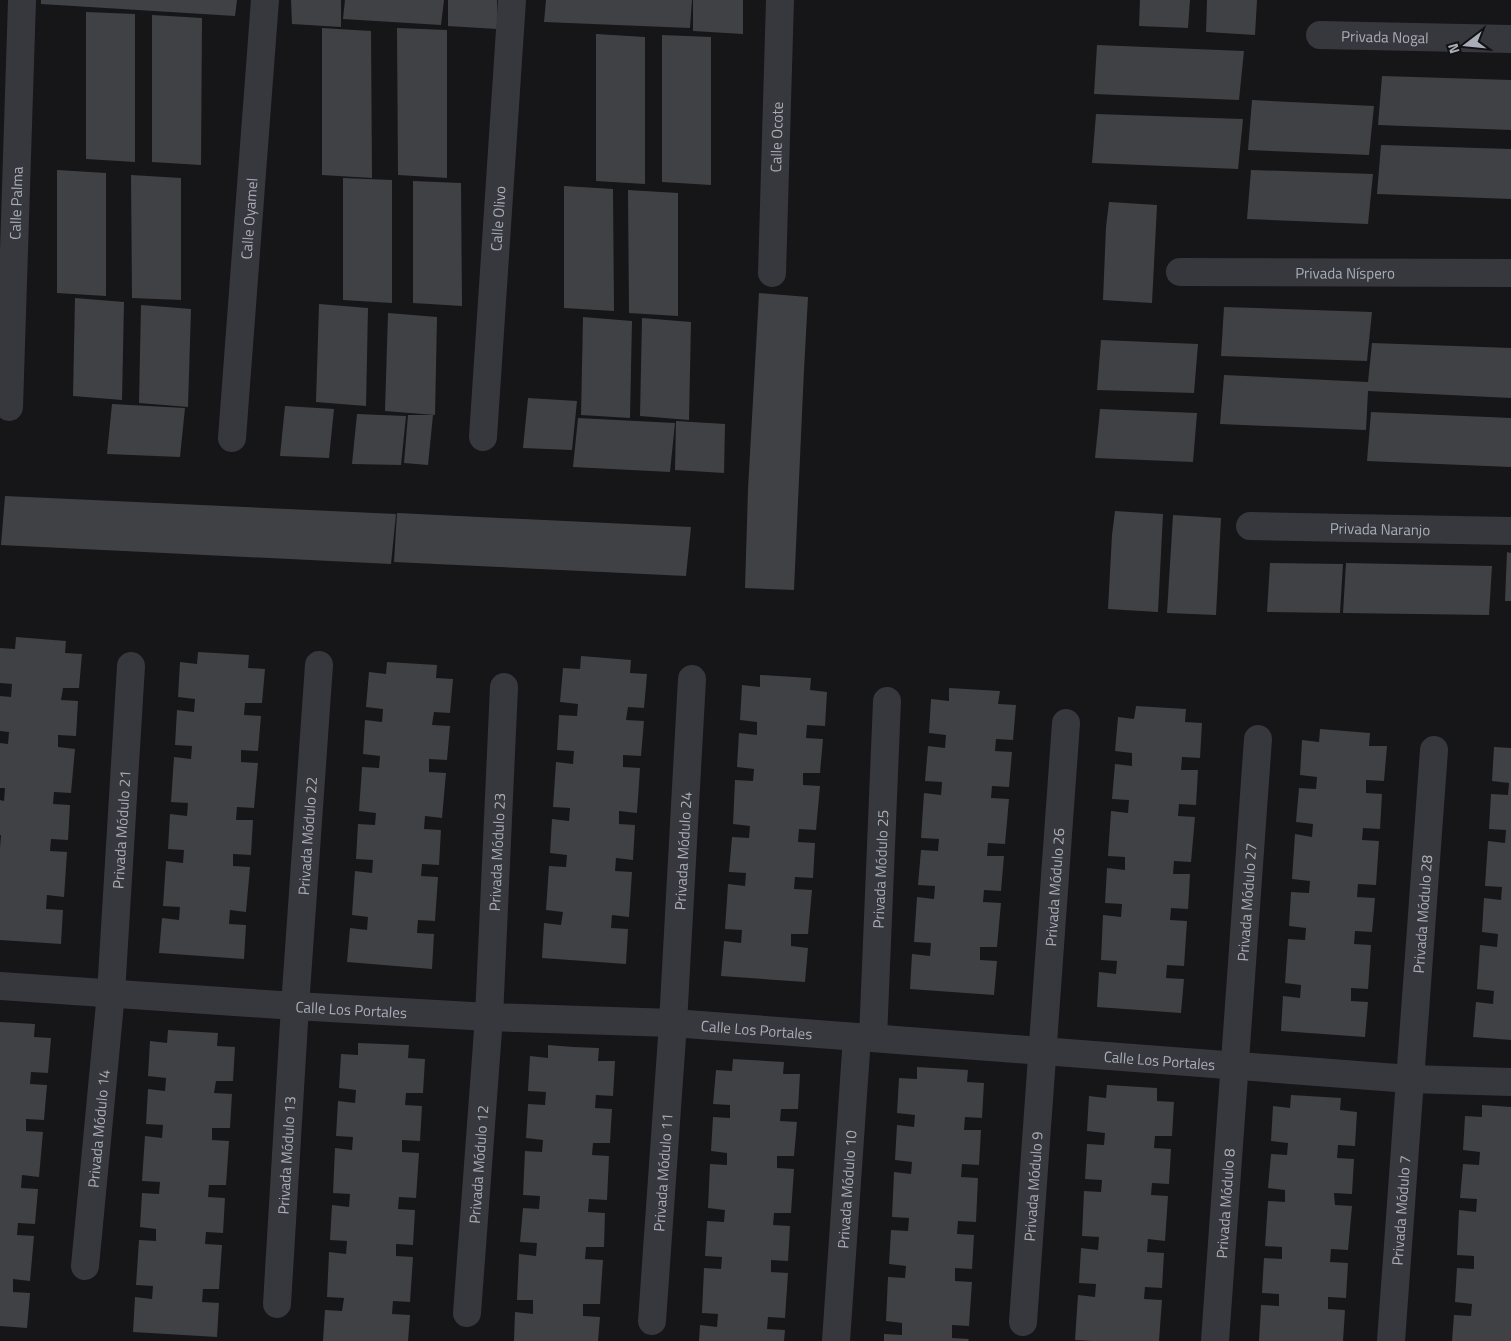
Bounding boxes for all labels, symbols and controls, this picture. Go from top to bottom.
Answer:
north arrow [1441,20,1491,70]
street label: Privada Nogal [1341,24,1429,49]
text: N [1442,41,1464,56]
street label: Calle Ocote [763,101,789,173]
street label: Calle Palma [3,166,28,240]
street label: Calle Oyamel [234,177,263,260]
street label: Calle Olivo [484,185,511,252]
street label: Privada Níspero [1295,261,1395,284]
street label: Privada Naranjo [1330,516,1430,541]
street label: Privada Módulo 21 [106,770,136,889]
street label: Privada Módulo 22 [291,776,323,896]
street label: Privada Módulo 24 [668,791,697,911]
street label: Privada Módulo 23 [482,792,511,912]
street label: Privada Módulo 25 [866,809,894,929]
street label: Privada Módulo 26 [1038,827,1070,947]
street label: Privada Módulo 27 [1231,842,1262,962]
street label: Privada Módulo 28 [1406,854,1438,974]
street label: Calle Los Portales [295,995,408,1024]
street label: Calle Los Portales [700,1014,813,1045]
street label: Calle Los Portales [1103,1044,1216,1076]
street label: Privada Módulo 14 [81,1068,115,1189]
street label: Privada Módulo 13 [271,1095,301,1215]
street label: Privada Módulo 12 [462,1104,494,1224]
street label: Privada Módulo 11 [647,1112,678,1232]
street label: Privada Módulo 10 [831,1129,862,1249]
street label: Privada Módulo 9 [1017,1131,1048,1242]
street label: Privada Módulo 8 [1209,1148,1240,1259]
street label: Privada Módulo 7 [1385,1155,1416,1266]

